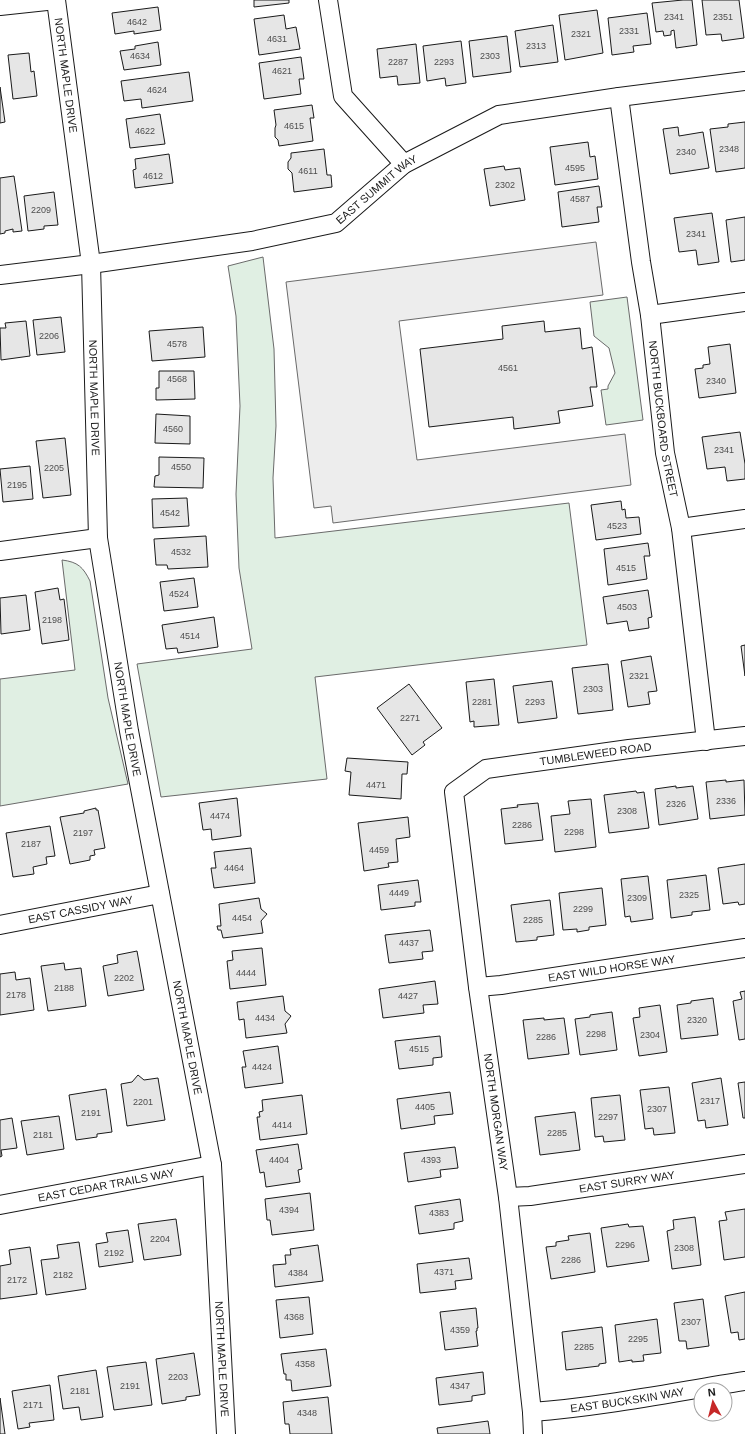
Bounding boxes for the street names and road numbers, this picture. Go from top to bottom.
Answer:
street label: NORTH MAPLE DRIVE [52,17,80,134]
street label: EAST SUMMIT WAY [334,152,419,226]
street label: NORTH MAPLE DRIVE [87,339,102,456]
street label: NORTH BUCKBOARD STREET [647,340,680,499]
street label: NORTH MAPLE DRIVE [112,661,144,777]
street label: TUMBLEWEED ROAD [539,741,652,767]
street label: EAST CASSIDY WAY [27,893,135,925]
street label: EAST WILD HORSE WAY [547,953,677,984]
street label: NORTH MAPLE DRIVE [171,979,204,1096]
street label: NORTH MORGAN WAY [482,1053,510,1172]
street label: EAST CEDAR TRAILS WAY [37,1166,176,1204]
street label: EAST SURRY WAY [578,1168,676,1195]
street label: NORTH MAPLE DRIVE [213,1301,231,1417]
street label: EAST BUCKSKIN WAY [570,1385,686,1414]

